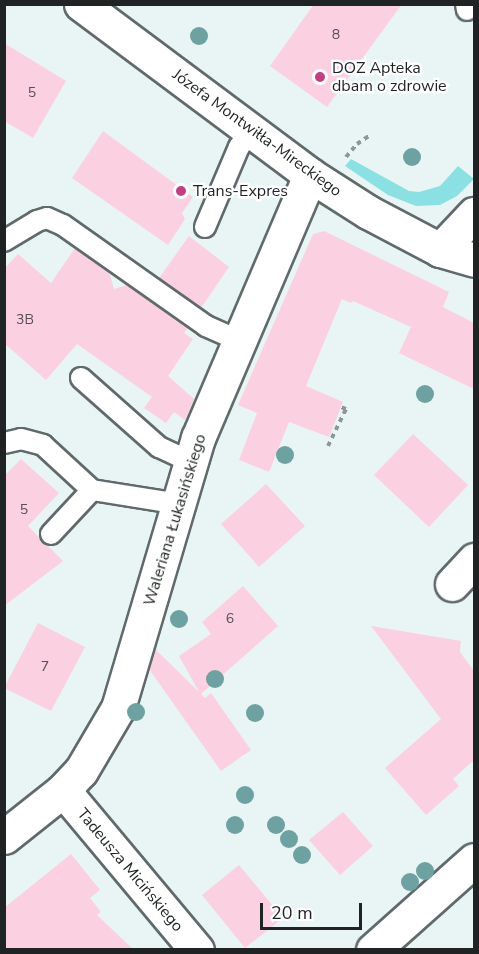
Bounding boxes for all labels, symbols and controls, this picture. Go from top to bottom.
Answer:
house number: 8 [332,27,340,43]
place label: DOZ Apteka dbam o zdrowie [332,58,447,96]
street label: Józefa Montwiłła-Mireckiego [169,65,345,201]
marker: DOZ Apteka dbam o zdrowie [313,70,327,84]
house number: 5 [28,85,36,101]
place label: Trans-Expres [193,181,288,201]
marker: Trans-Expres [174,184,188,198]
house number: 3B [16,312,34,328]
street label: Waleriana Łukasińskiego [140,432,210,608]
house number: 5 [20,502,28,518]
house number: 6 [226,611,234,627]
house number: 7 [41,659,49,675]
street label: Tadeusza Micińskiego [73,804,187,936]
scale bar [263,891,365,929]
text: 20 m [271,901,313,925]

